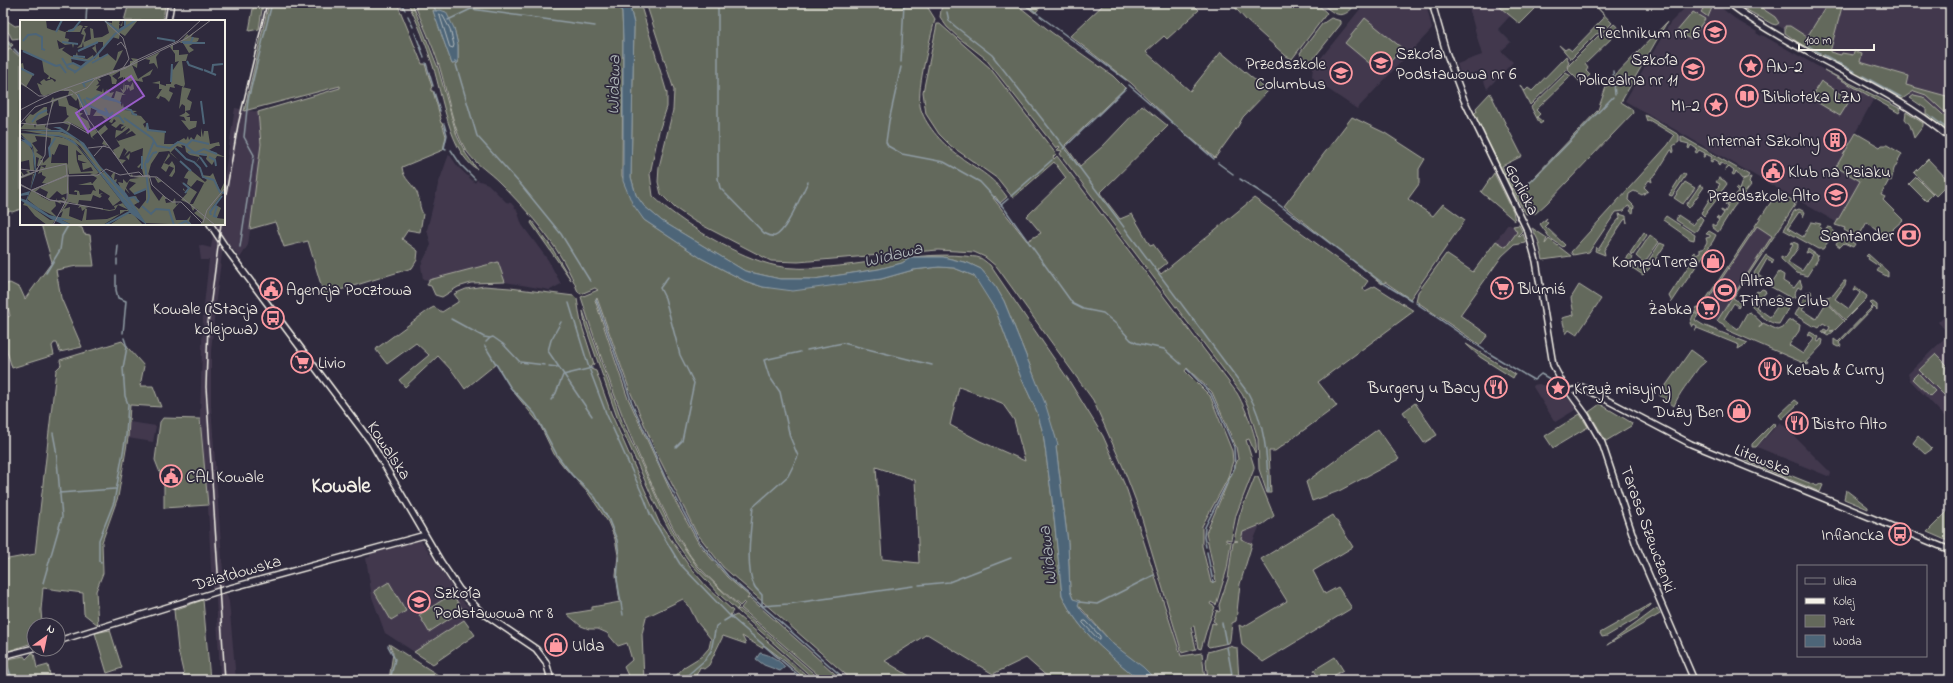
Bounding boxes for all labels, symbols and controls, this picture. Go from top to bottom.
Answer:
school or university icon: Technikum nr 6 [1702,19,1728,45]
inset map [20,20,225,225]
place label: Technikum nr 6 [1596,21,1701,46]
scale bar [1799,26,1874,52]
text: 100 m [1805,32,1832,50]
place label: Szkoła Podstawowa nr 6 [1396,42,1517,87]
place label: Szkoła Policealna nr 11 [1577,48,1679,93]
school or university icon: Szkoła Podstawowa nr 6 [1368,50,1394,76]
place label: Przedszkole Columbus [1246,52,1326,97]
place icon: AN-2 [1738,53,1764,79]
water label: Widawa [601,55,629,115]
place label: AN-2 [1766,55,1803,80]
school or university icon: Szkoła Policealna nr 11 [1680,56,1706,82]
school or university icon: Przedszkole Columbus [1328,60,1354,86]
library icon: Biblioteka LZN [1734,83,1760,109]
place label: Biblioteka LZN [1761,85,1861,110]
place icon: MI-2 [1703,92,1729,118]
place label: MI-2 [1671,94,1700,119]
building icon: Internat Szkolny [1822,127,1848,153]
place label: Internat Szkolny [1707,129,1820,155]
public building icon: Klub na Psiaku [1760,158,1786,184]
street label: Gorlicka [1498,160,1545,220]
place label: Klub na Psiaku [1788,160,1891,185]
school or university icon: Przedszkole Alto [1823,182,1849,208]
place label: Przedszkole Alto [1707,184,1820,209]
bank icon: Santander [1896,222,1922,248]
place label: Santander [1820,224,1895,249]
water label: Widawa [861,236,926,276]
shop icon: KompuTerra [1700,248,1726,274]
place label: KompuTerra [1612,250,1698,275]
place label: Altra Fitness Club [1739,269,1828,314]
supermarket icon: Blumiś [1489,275,1515,301]
public building icon: Agencja Pocztowa [258,276,284,302]
place label: Blumiś [1517,277,1566,302]
sports icon: Altra Fitness Club [1712,277,1738,303]
place label: Agencja Pocztowa [286,278,412,305]
supermarket icon: Żabka [1695,295,1721,321]
place label: Kowale (Stacja kolejowa) [153,297,258,342]
place label: Żabka [1648,297,1692,322]
bus stop icon: Kowale (Stacja kolejowa) [260,305,286,331]
supermarket icon: Livio [289,349,315,375]
place label: Livio [318,351,346,376]
restaurant icon: Kebab & Curry [1757,356,1783,382]
place label: Kebab & Curry [1786,358,1884,384]
restaurant icon: Burgery u Bacy [1483,374,1509,400]
place icon: Krzyż misyjny [1545,375,1571,401]
place label: Burgery u Bacy [1367,376,1480,403]
place label: Krzyż misyjny [1574,377,1671,403]
shop icon: Duży Ben [1726,398,1752,424]
place label: Duży Ben [1653,400,1724,426]
restaurant icon: Bistro Alto [1784,410,1810,436]
place label: Bistro Alto [1811,412,1887,437]
street label: Kowalska [360,417,417,485]
street label: Litewska [1730,438,1795,483]
public building icon: CAL Kowale [158,463,184,489]
street label: Tarasa Szewczenki [1613,463,1682,596]
place label: CAL Kowale [186,465,265,490]
district label: Kowale [311,472,371,502]
bus stop icon: Inflancka [1887,521,1913,547]
place label: Inflancka [1821,523,1884,548]
water label: Widawa [1032,524,1066,587]
street label: Działdowska [189,549,284,598]
legend [1797,565,1927,657]
text: Ulica [1833,573,1857,591]
place label: Szkoła Podstawowa nr 8 [434,581,553,626]
school or university icon: Szkoła Podstawowa nr 8 [406,589,432,615]
text: Kolej [1833,593,1855,611]
text: Park [1833,613,1855,631]
north arrow [26,617,66,657]
text: N [43,621,58,638]
shop icon: Ulda [543,632,569,658]
text: Woda [1833,633,1862,651]
place label: Ulda [572,634,604,659]

